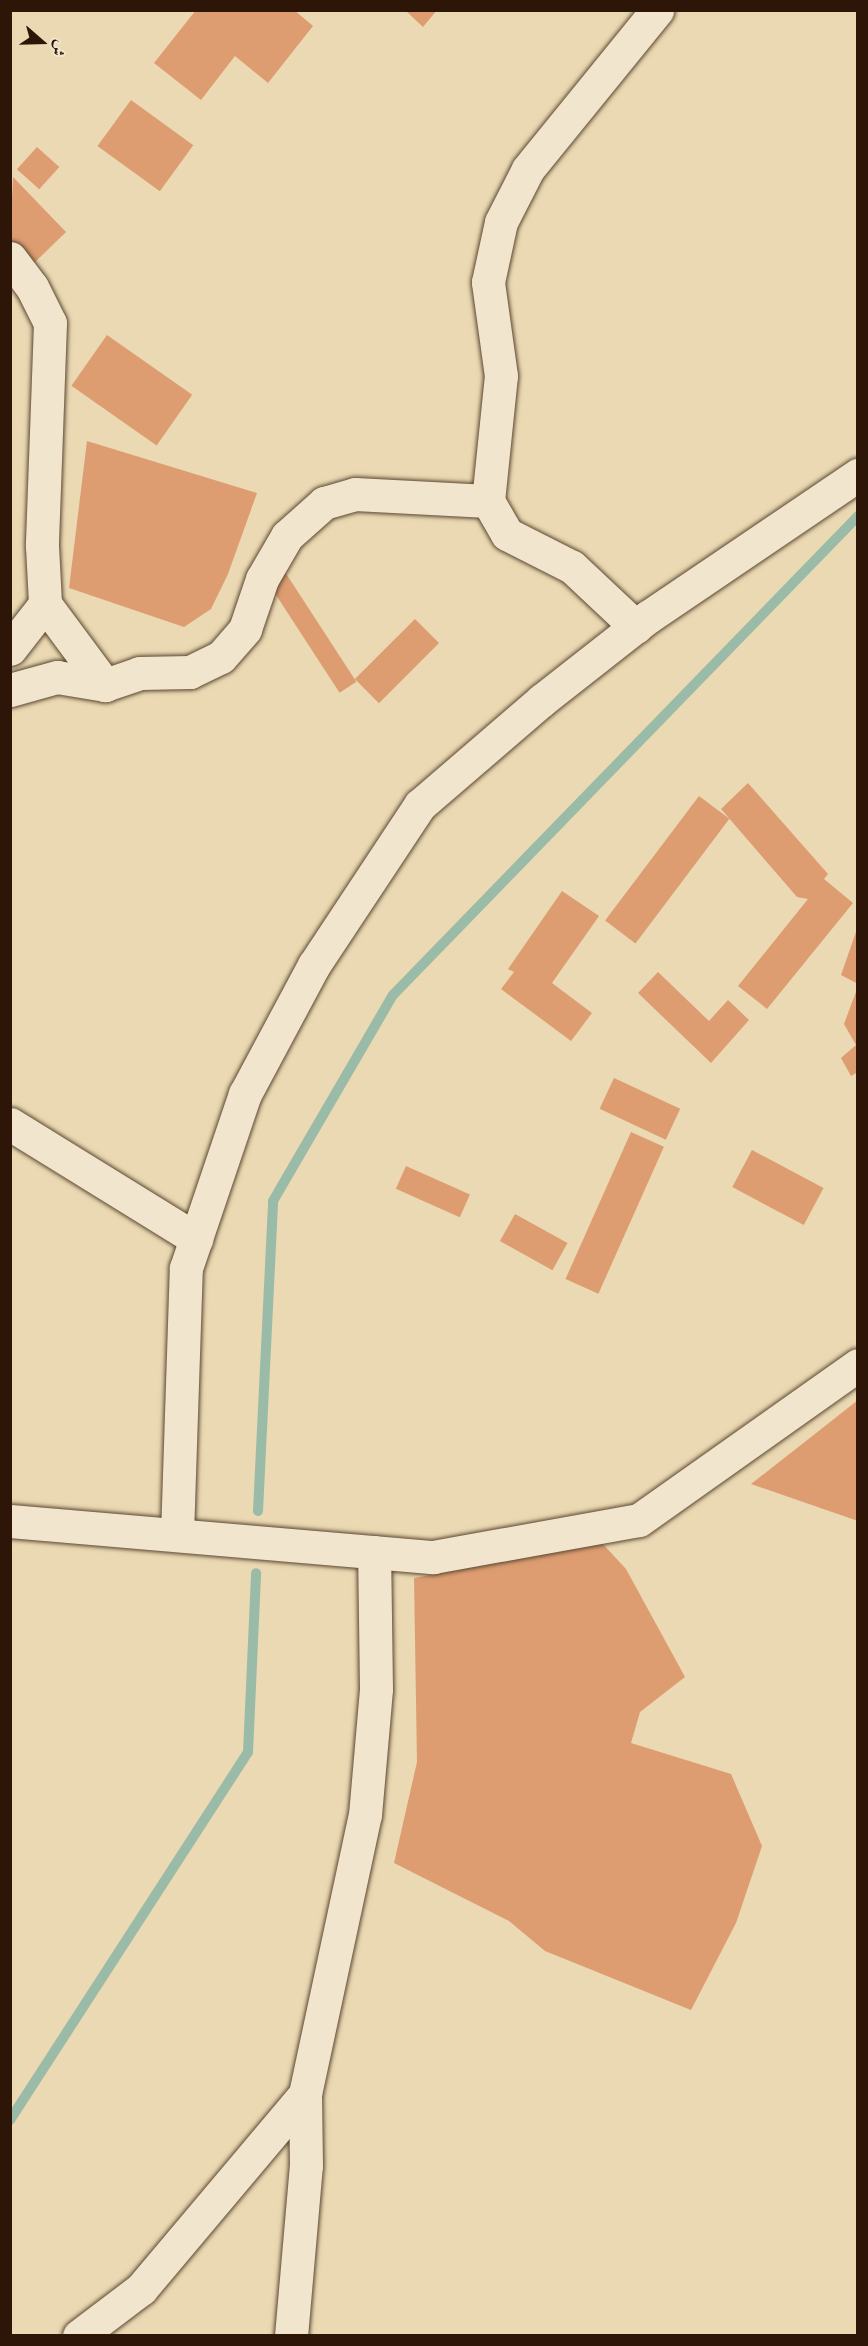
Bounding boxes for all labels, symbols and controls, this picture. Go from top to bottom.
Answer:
north arrow [12,12,72,72]
text: ش [46,37,72,59]

